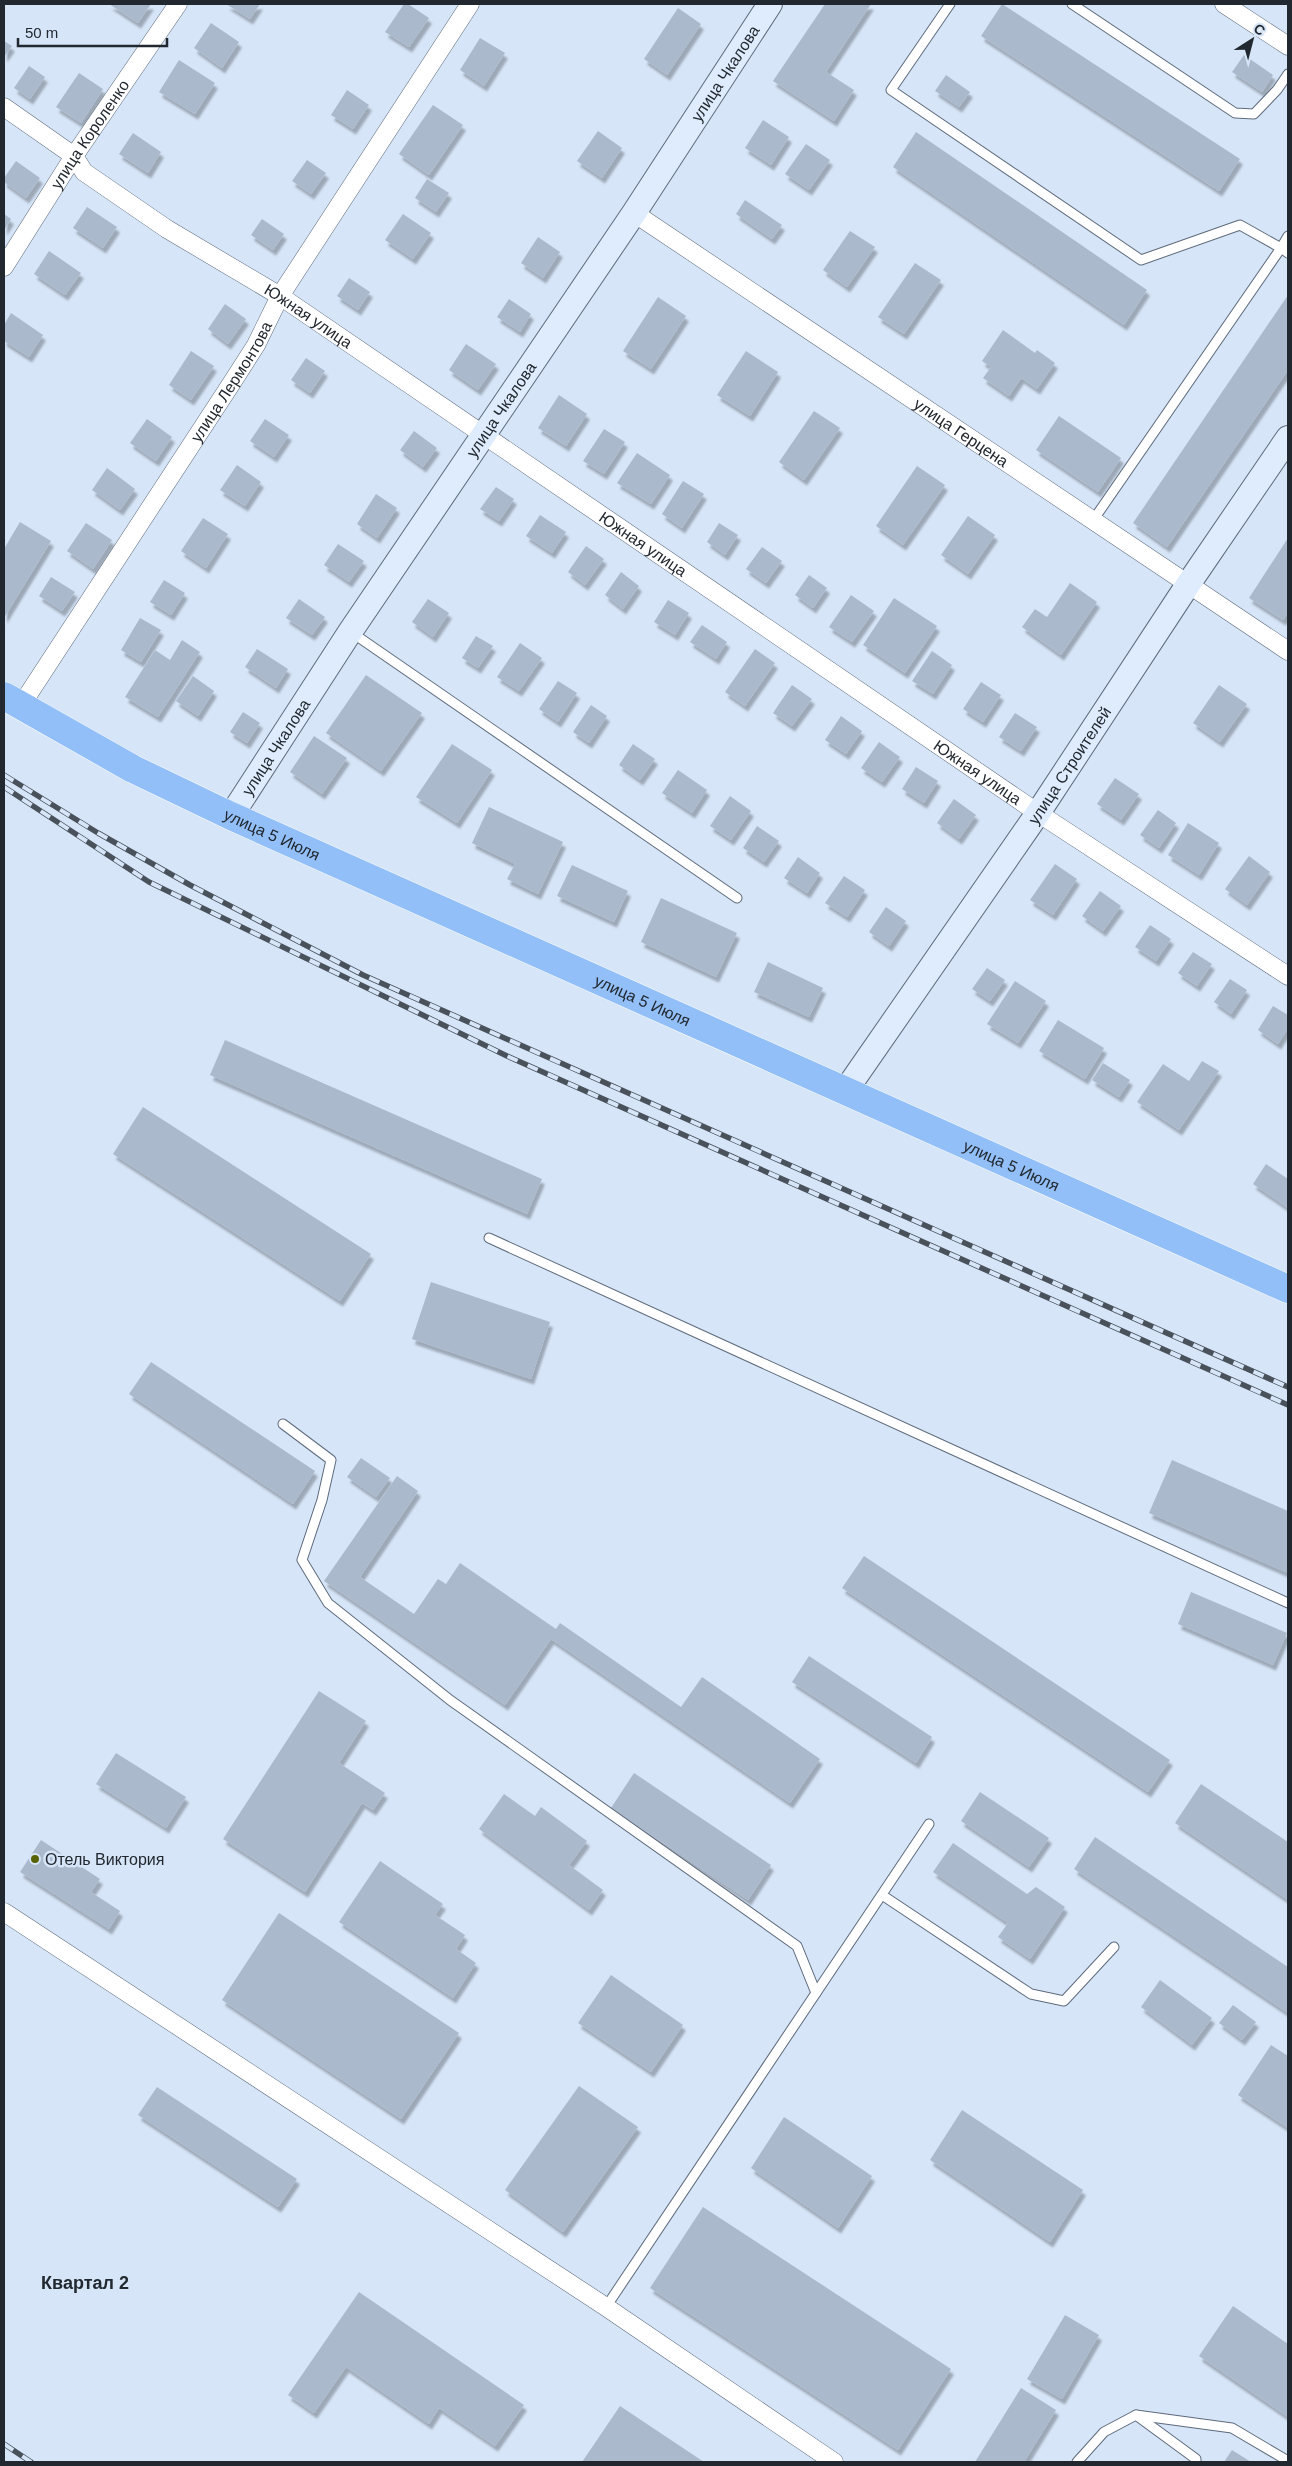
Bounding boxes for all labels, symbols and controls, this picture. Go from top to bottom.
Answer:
scale bar [18,15,166,47]
north arrow [1227,15,1277,65]
text: С [1251,20,1268,39]
street label: улица Чкалова [688,22,763,125]
text: 50 m [25,24,58,41]
street label: улица Короленко [48,77,133,192]
street label: Южная улица [261,281,355,352]
street label: улица Лермонтова [188,319,275,445]
street label: улица Чкалова [463,359,540,460]
street label: улица Герцена [911,395,1011,470]
street label: Южная улица [596,508,690,580]
street label: улица Чкалова [239,696,313,799]
street label: улица Строителей [1025,704,1114,828]
street label: Южная улица [931,737,1024,808]
street label: улица 5 Июля [221,806,322,864]
street label: улица 5 Июля [592,972,693,1030]
street label: улица 5 Июля [961,1137,1062,1195]
place label: Отель Виктория [45,1851,164,1868]
marker: Отель Виктория [29,1853,41,1865]
district label: Квартал 2 [41,2273,129,2293]

